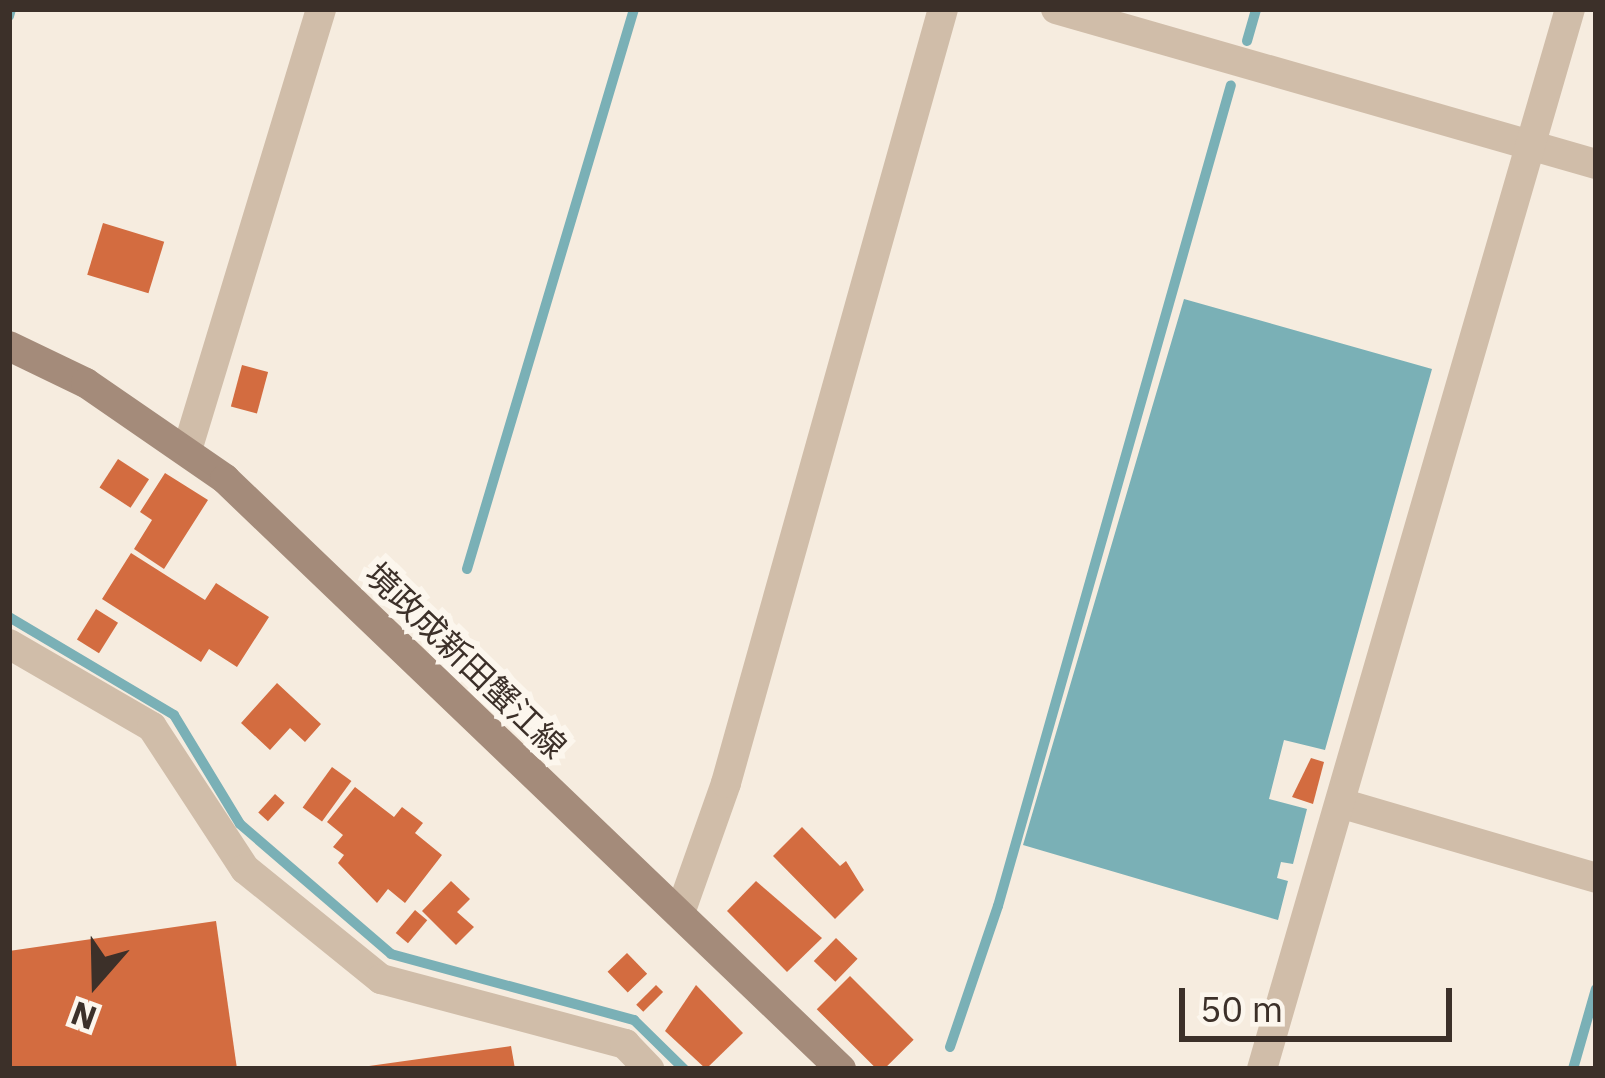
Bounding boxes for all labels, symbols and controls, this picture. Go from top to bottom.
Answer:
street label: 境政成新田蟹江線 [357,554,575,766]
north arrow [36,922,156,1042]
scale bar [1185,964,1458,1038]
text: 50 m [1200,985,1283,1032]
text: N [65,992,102,1041]

